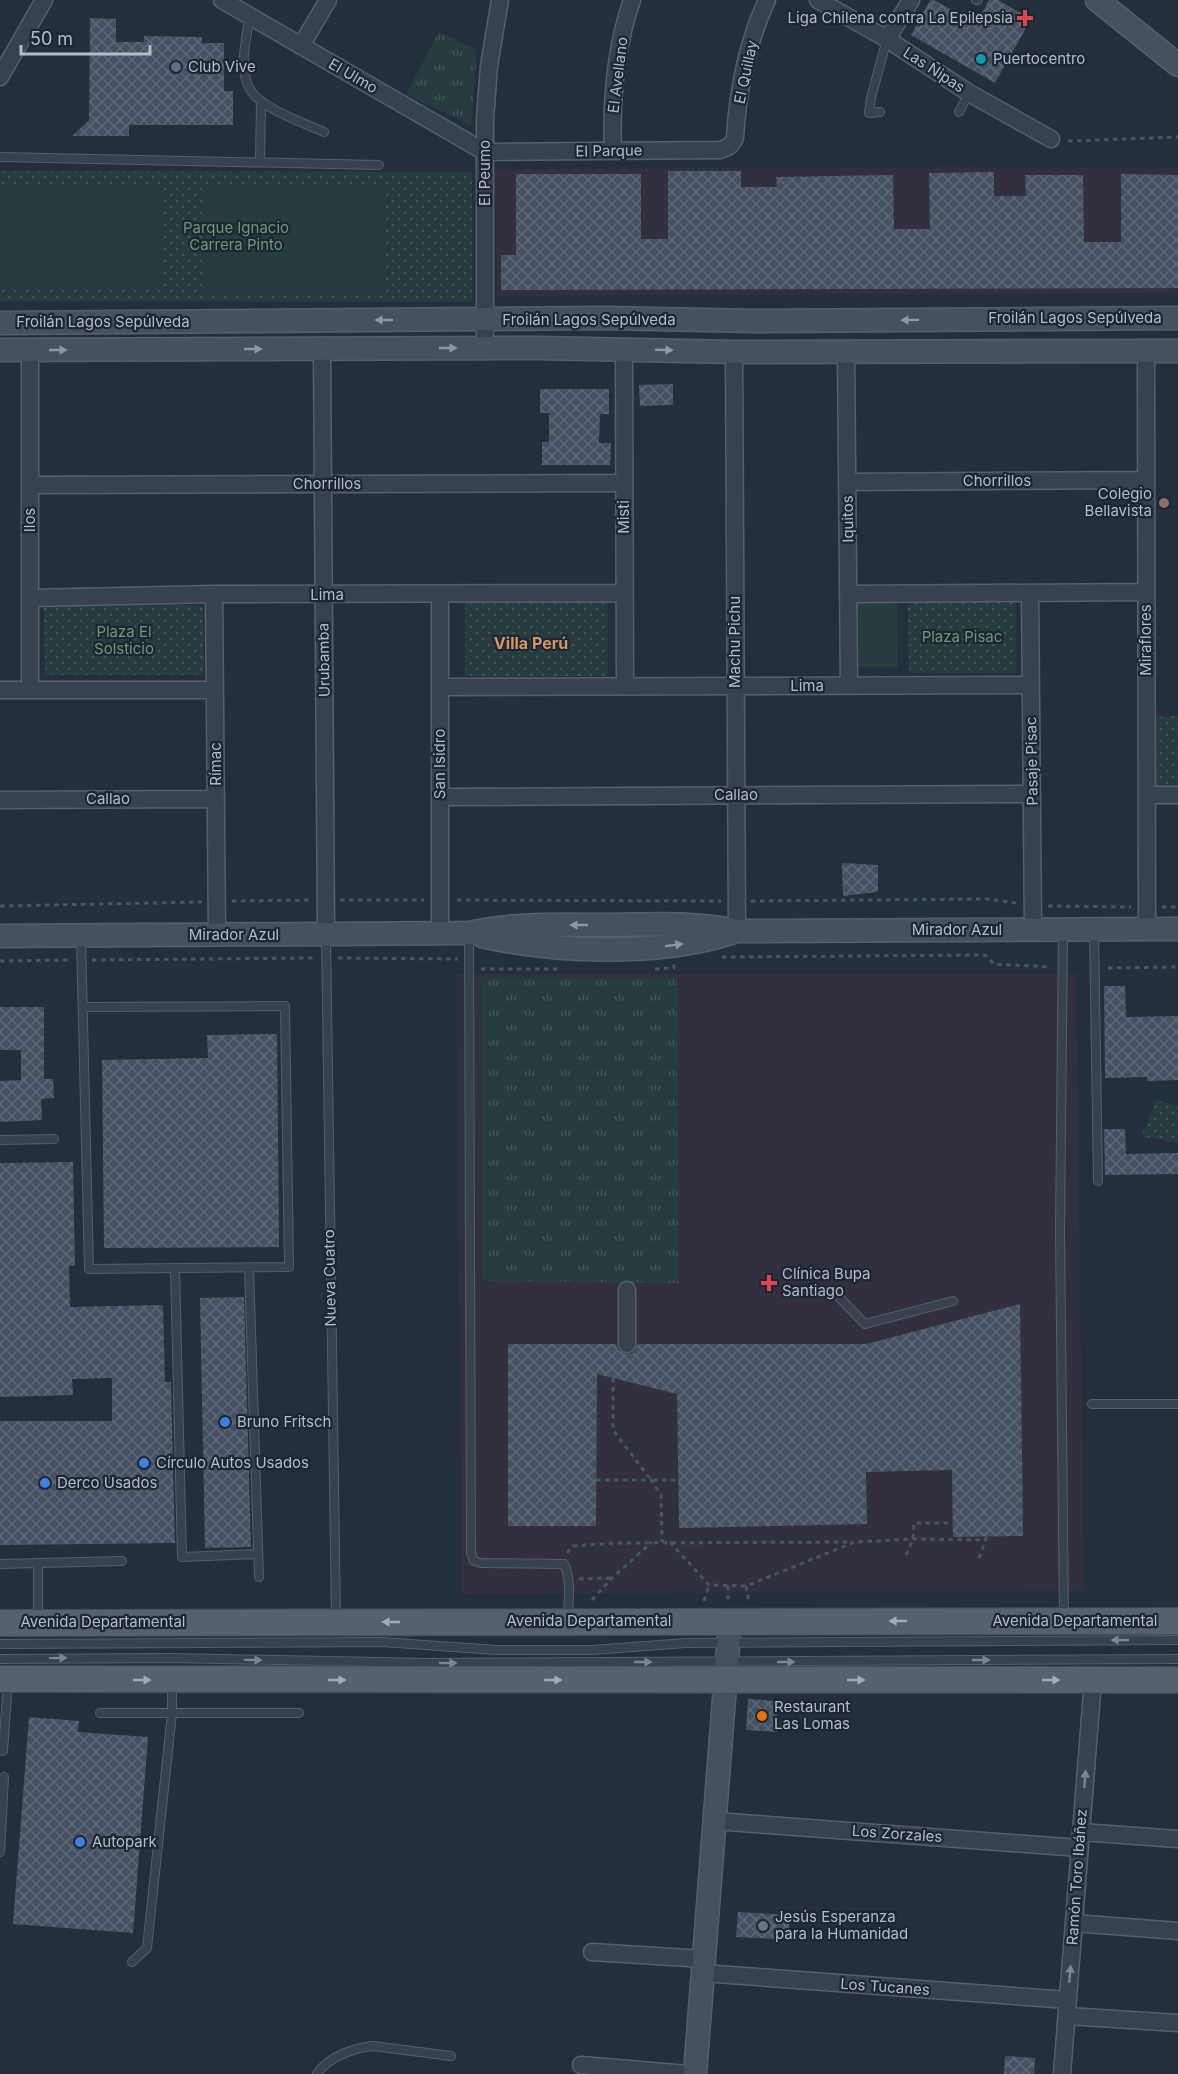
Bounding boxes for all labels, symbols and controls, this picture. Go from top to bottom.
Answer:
place label: Liga Chilena contra La Epilepsia [788,8,1013,27]
marker: Liga Chilena contra La Epilepsia [1018,11,1032,25]
scale bar [21,18,150,56]
text: 50 m [30,28,73,49]
street label: El Avellano [603,36,632,114]
street label: El Quillay [729,38,762,106]
street label: Las Ñipas [900,43,969,97]
place label: Puertocentro [993,49,1085,68]
marker: Puertocentro [974,52,988,66]
street label: El Ulmo [325,54,381,97]
place label: Club Vive [188,57,256,76]
marker: Club Vive [169,60,183,74]
street label: El Peumo [475,140,494,206]
street label: El Parque [575,140,643,161]
park label: Parque Ignacio Carrera Pinto [183,218,289,254]
street label: Froilán Lagos Sepúlveda [988,308,1162,327]
street label: Froilán Lagos Sepúlveda [502,310,676,329]
street label: Froilán Lagos Sepúlveda [16,312,190,331]
one-way arrow [375,315,394,325]
one-way arrow [900,315,919,324]
one-way arrow [439,343,458,353]
one-way arrow [244,344,263,354]
one-way arrow [49,345,68,355]
one-way arrow [655,345,674,355]
street label: Chorrillos [963,471,1031,490]
street label: Chorrillos [293,474,361,493]
place label: Colegio Bellavista [1085,484,1152,520]
street label: Iquitos [838,495,857,543]
marker: Colegio Bellavista [1157,496,1171,510]
street label: Misti [614,500,633,534]
street label: Ilos [20,508,39,532]
street label: Lima [310,585,344,604]
street label: Machu Pichu [725,596,744,688]
street label: Miraflores [1136,604,1155,676]
park label: Plaza El Solsticio [94,622,154,658]
street label: Urubamba [313,623,334,697]
park label: Plaza Pisac [922,627,1002,646]
district label: Villa Perú [494,633,568,653]
street label: Lima [790,676,824,695]
street label: Pasaje Pisac [1021,716,1042,806]
street label: San Isidro [430,729,449,799]
street label: Rímac [206,742,225,786]
street label: Callao [714,785,758,804]
street label: Callao [86,789,130,808]
one-way arrow [570,920,589,930]
street label: Mirador Azul [912,920,1002,939]
street label: Mirador Azul [189,925,279,944]
one-way arrow [665,940,684,950]
street label: Nueva Cuatro [319,1229,340,1327]
place label: Clínica Bupa Santiago [782,1264,871,1300]
marker: Clínica Bupa Santiago [760,1274,778,1292]
place label: Bruno Fritsch [237,1412,331,1431]
marker: Bruno Fritsch [218,1415,232,1429]
place label: Círculo Autos Usados [156,1453,309,1472]
marker: Círculo Autos Usados [137,1456,151,1470]
place label: Derco Usados [57,1473,157,1492]
marker: Derco Usados [38,1476,52,1490]
street label: Avenida Departamental [507,1611,671,1630]
street label: Avenida Departamental [993,1611,1157,1630]
street label: Avenida Departamental [21,1612,185,1631]
one-way arrow [889,1616,908,1626]
one-way arrow [382,1617,401,1627]
one-way arrow [1110,1635,1129,1645]
one-way arrow [49,1654,68,1663]
one-way arrow [244,1655,263,1665]
one-way arrow [971,1655,990,1665]
one-way arrow [634,1657,653,1667]
one-way arrow [776,1657,795,1667]
one-way arrow [439,1658,458,1668]
one-way arrow [133,1675,152,1685]
one-way arrow [328,1675,347,1685]
one-way arrow [544,1675,563,1685]
one-way arrow [847,1675,866,1685]
one-way arrow [1042,1675,1061,1685]
place label: Restaurant Las Lomas [774,1697,850,1733]
marker: Restaurant Las Lomas [755,1709,769,1723]
one-way arrow [1080,1770,1090,1789]
street label: Ramón Toro Ibáñez [1062,1808,1091,1946]
street label: Los Zorzales [851,1821,943,1846]
place label: Autopark [92,1832,158,1851]
marker: Autopark [73,1835,87,1849]
place label: Jesús Esperanza para la Humanidad [775,1907,908,1943]
marker: Jesús Esperanza para la Humanidad [756,1919,770,1933]
one-way arrow [1065,1964,1075,1983]
street label: Los Tucanes [840,1974,931,1999]

